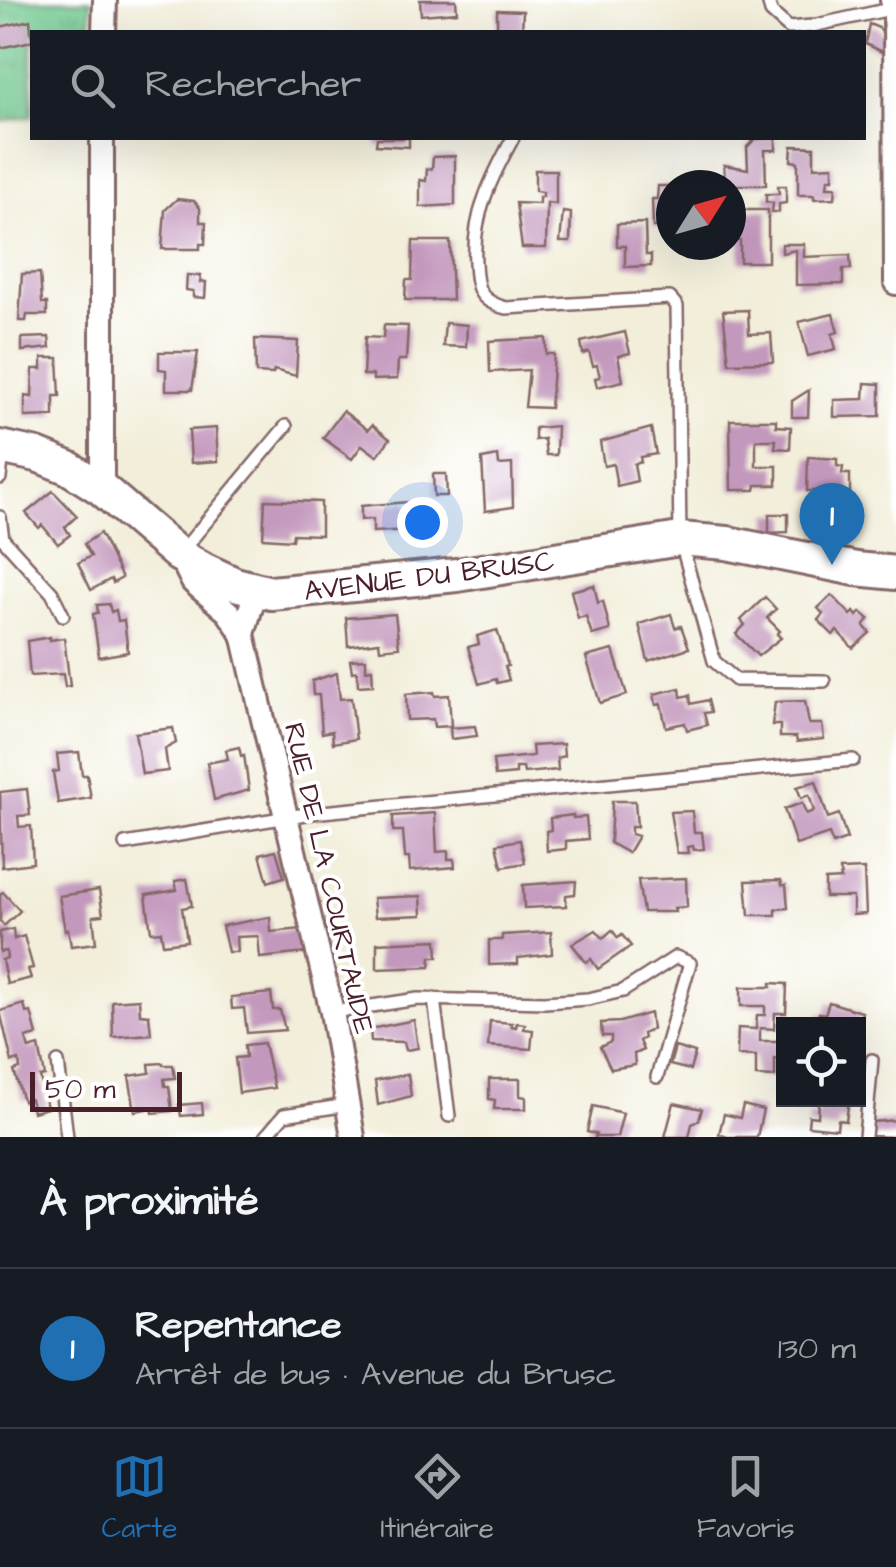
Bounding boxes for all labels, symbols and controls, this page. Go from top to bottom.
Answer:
search box [30,30,866,140]
icon: search [65,58,120,113]
text: Rechercher [145,59,361,111]
north arrow [656,170,746,260]
pin: 1 [800,482,864,565]
your location [397,497,448,548]
street label: AVENUE DU BRUSC [302,542,557,611]
street label: RUE DE LA COURTAUDE [274,719,383,1038]
map controls [776,1017,866,1107]
button: locate [776,1017,866,1107]
scale bar [30,1067,182,1112]
text: 50 m [45,1070,116,1109]
text: À proximité [40,1173,259,1231]
text: Repentance [135,1300,342,1352]
text: 1 [70,1326,75,1371]
text: 130 m [778,1326,856,1371]
text: Arrêt de bus · Avenue du Brusc [135,1352,616,1397]
tab: Carte [101,1449,177,1548]
tab: Itinéraire [380,1449,494,1548]
tab: Favoris [697,1449,795,1548]

